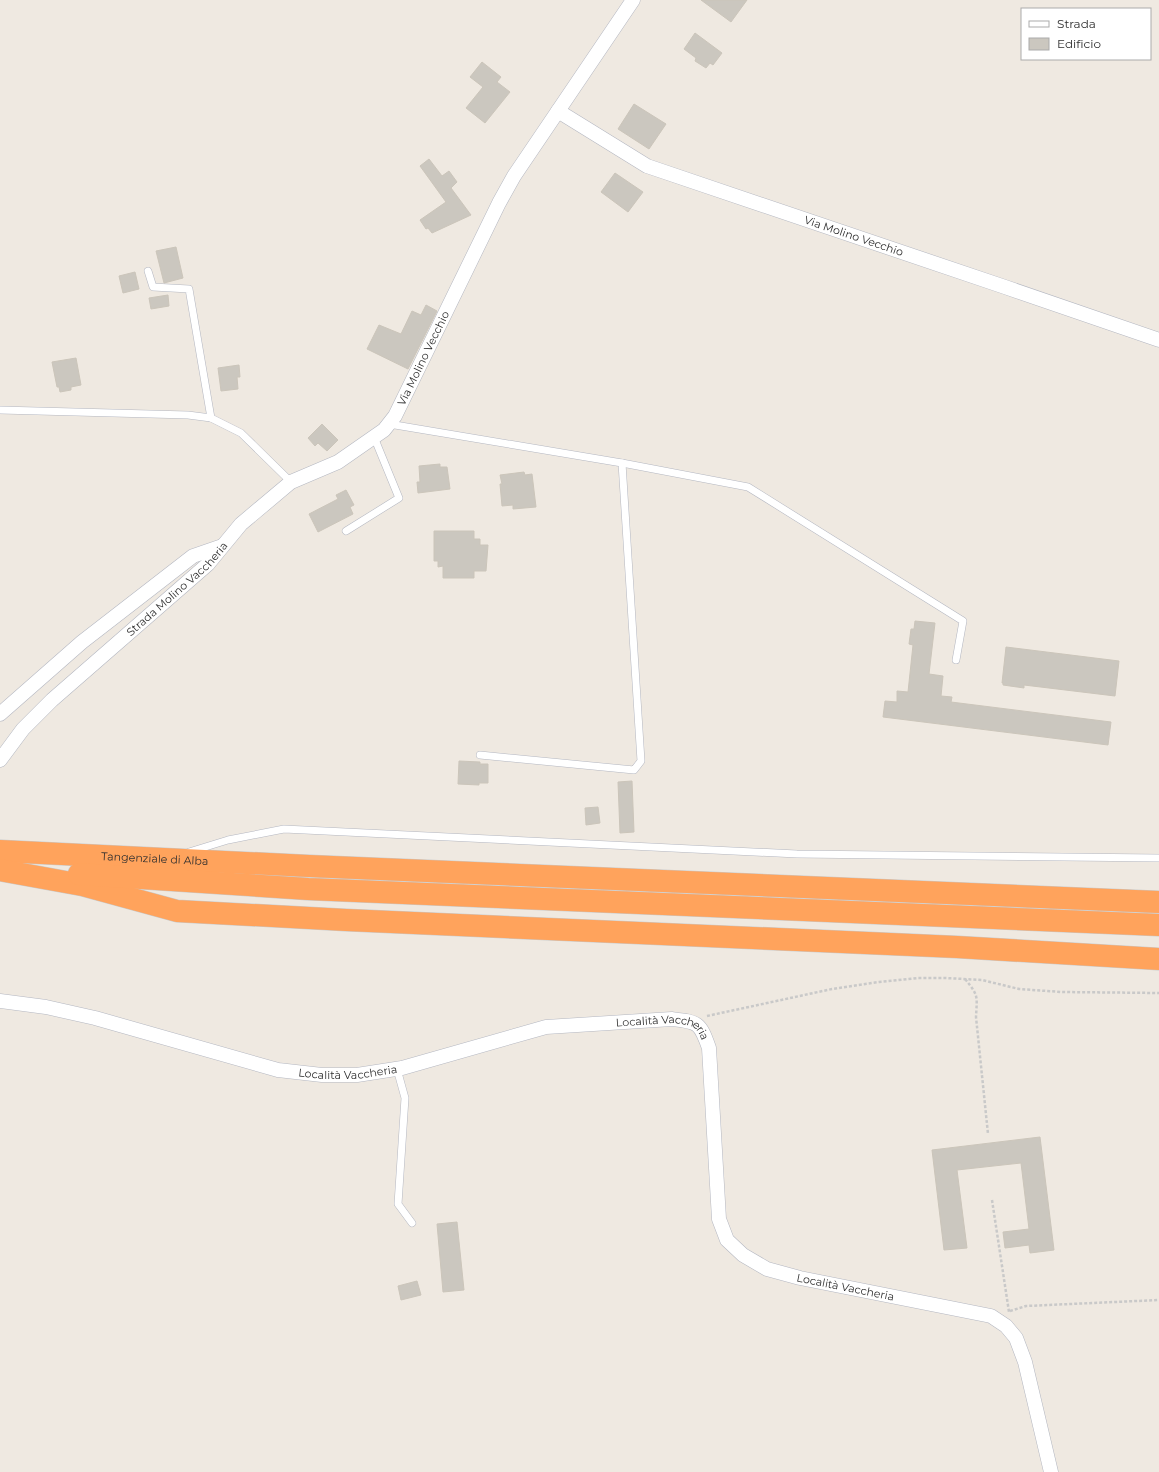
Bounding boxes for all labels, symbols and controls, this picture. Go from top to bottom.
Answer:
legend [1021,8,1151,60]
text: Strada [1057,16,1096,31]
text: Edificio [1057,36,1101,51]
street label: Via Molino Vecchio [803,213,905,259]
street label: Via Molino Vecchio [394,308,452,408]
street label: Strada Molino Vaccheria [124,539,230,639]
street label: Tangenziale di Alba [101,849,209,868]
street label: Località Vaccheria [615,1012,712,1042]
street label: Località Vaccheria [298,1062,398,1082]
street label: Località Vaccheria [796,1271,896,1304]

